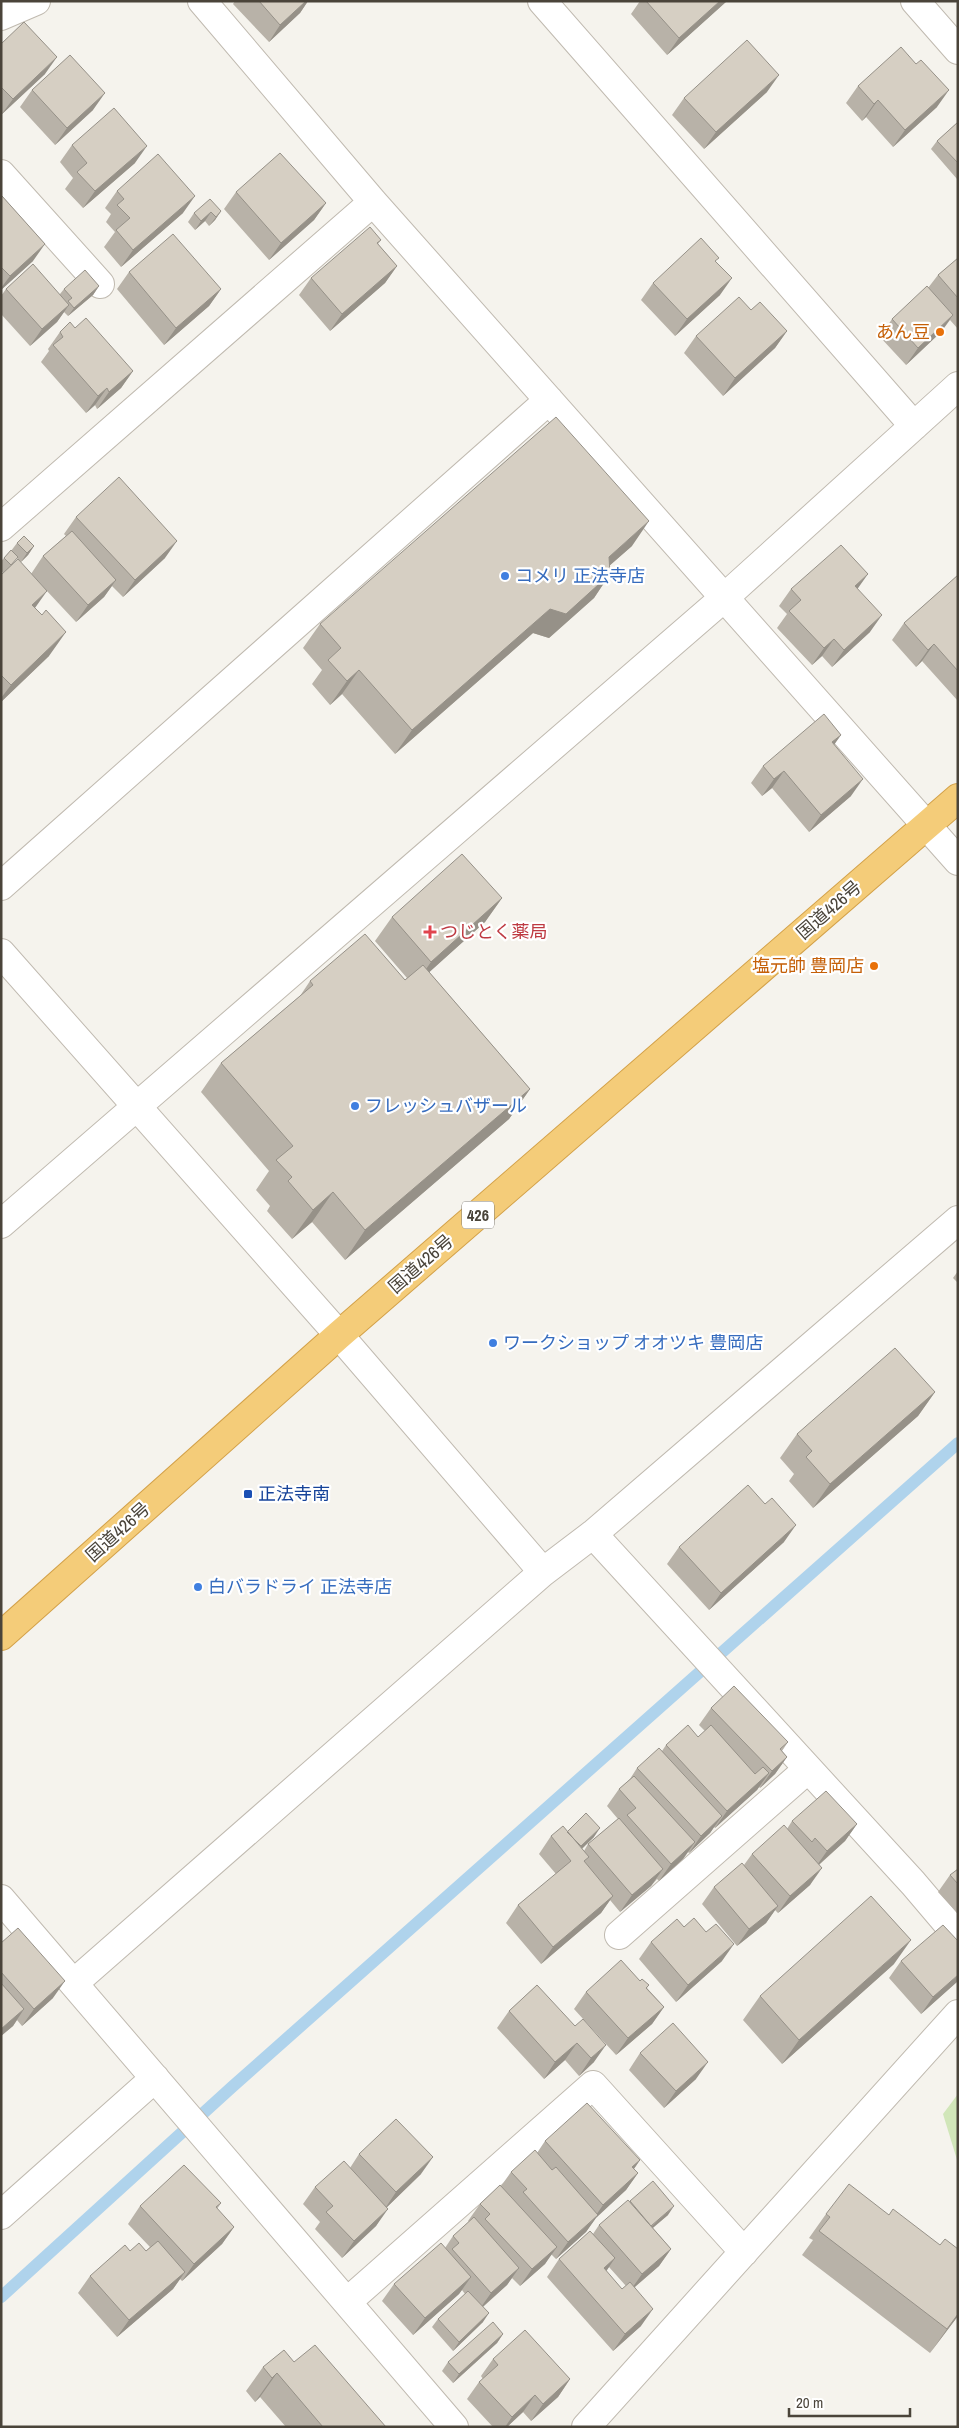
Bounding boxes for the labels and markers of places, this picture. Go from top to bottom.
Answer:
place label: あん豆 [876,319,930,344]
marker: あん豆 [934,326,946,338]
place label: コメリ 正法寺店 [515,563,645,588]
marker: コメリ 正法寺店 [499,570,511,582]
place label: つじとく薬局 [440,919,547,944]
marker: つじとく薬局 [424,926,436,938]
place label: 塩元帥 豊岡店 [752,953,864,978]
marker: 塩元帥 豊岡店 [868,960,880,972]
place label: フレッシュバザール [365,1093,527,1118]
marker: フレッシュバザール [349,1100,361,1112]
place label: ワークショップ オオツキ 豊岡店 [503,1330,763,1355]
marker: ワークショップ オオツキ 豊岡店 [487,1337,499,1349]
place label: 正法寺南 [258,1481,330,1506]
marker: 正法寺南 [242,1488,254,1500]
place label: 白バラドライ 正法寺店 [208,1574,392,1599]
marker: 白バラドライ 正法寺店 [192,1581,204,1593]

